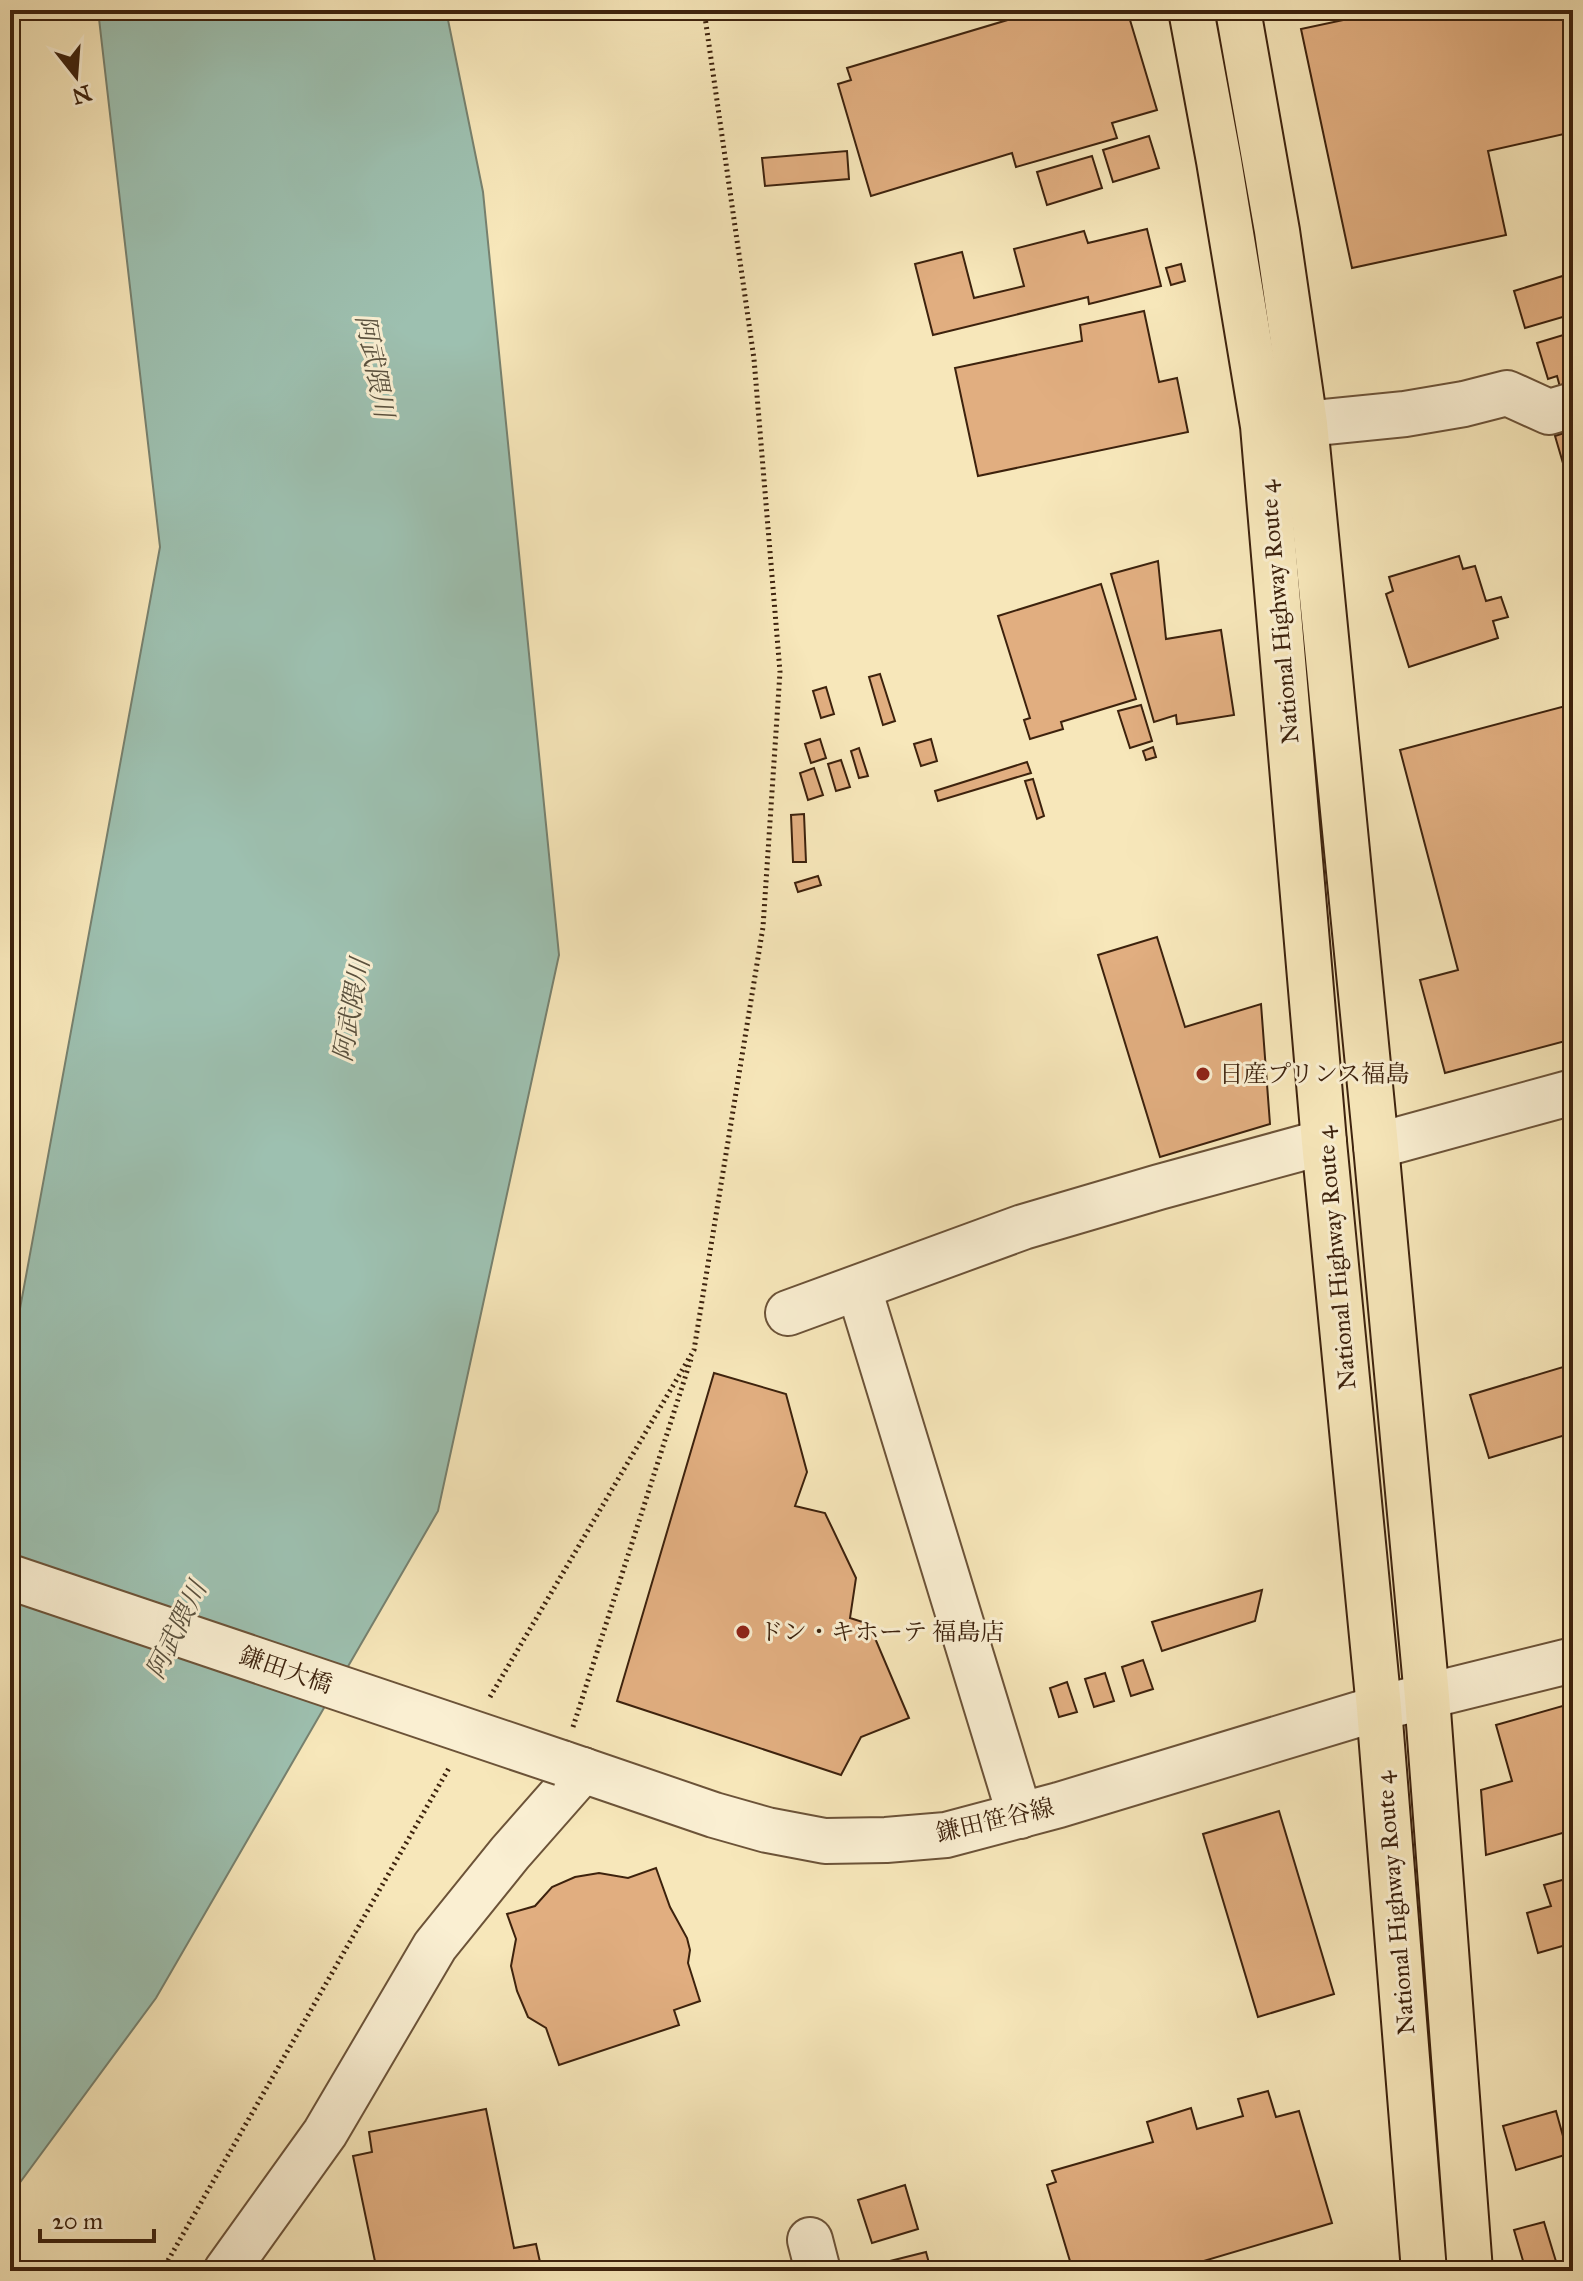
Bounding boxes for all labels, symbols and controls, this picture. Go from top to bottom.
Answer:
north arrow [36,36,116,116]
text: N [69,79,95,110]
water label: 阿武隈川 [349,312,401,423]
street label: National Highway Route 4 [1252,478,1305,745]
water label: 阿武隈川 [326,953,376,1064]
place label: 日産プリンス福島 [1219,1059,1409,1089]
marker: 日産プリンス福島 [1194,1065,1212,1083]
street label: National Highway Route 4 [1309,1124,1362,1391]
water label: 阿武隈川 [139,1574,214,1684]
place label: ドン・キホーテ 福島店 [759,1617,1004,1647]
marker: ドン・キホーテ 福島店 [734,1623,752,1641]
street label: 鎌田大橋 [236,1640,336,1700]
street label: National Highway Route 4 [1368,1769,1421,2036]
street label: 鎌田笹谷線 [933,1792,1057,1848]
scale bar [40,2193,154,2243]
text: 20 m [52,2206,103,2236]

